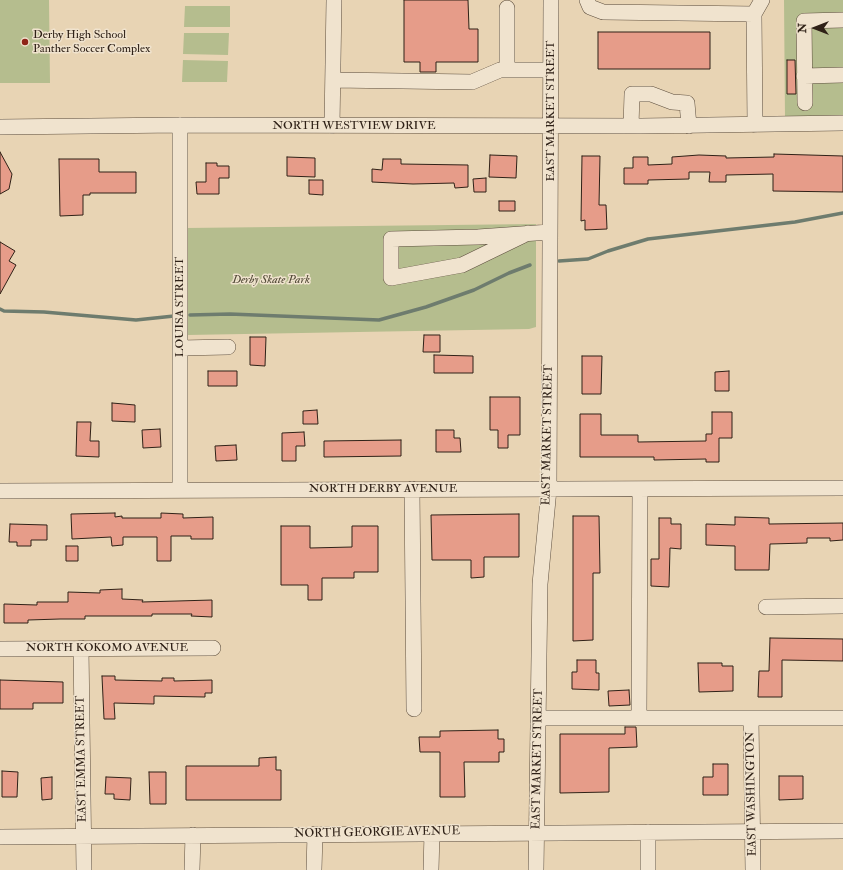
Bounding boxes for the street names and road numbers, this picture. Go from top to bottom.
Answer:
street label: EAST MARKET STREET [544,40,558,182]
street label: NORTH WESTVIEW DRIVE [272,119,436,133]
street label: LOUISA STREET [173,257,187,357]
street label: EAST MARKET STREET [540,364,556,506]
street label: NORTH DERBY AVENUE [309,482,457,496]
street label: NORTH KOKOMO AVENUE [26,641,188,655]
street label: EAST MARKET STREET [530,688,546,830]
street label: EAST EMMA STREET [74,696,90,822]
street label: EAST WASHINGTON [744,731,760,857]
street label: NORTH GEORGIE AVENUE [294,824,460,842]

